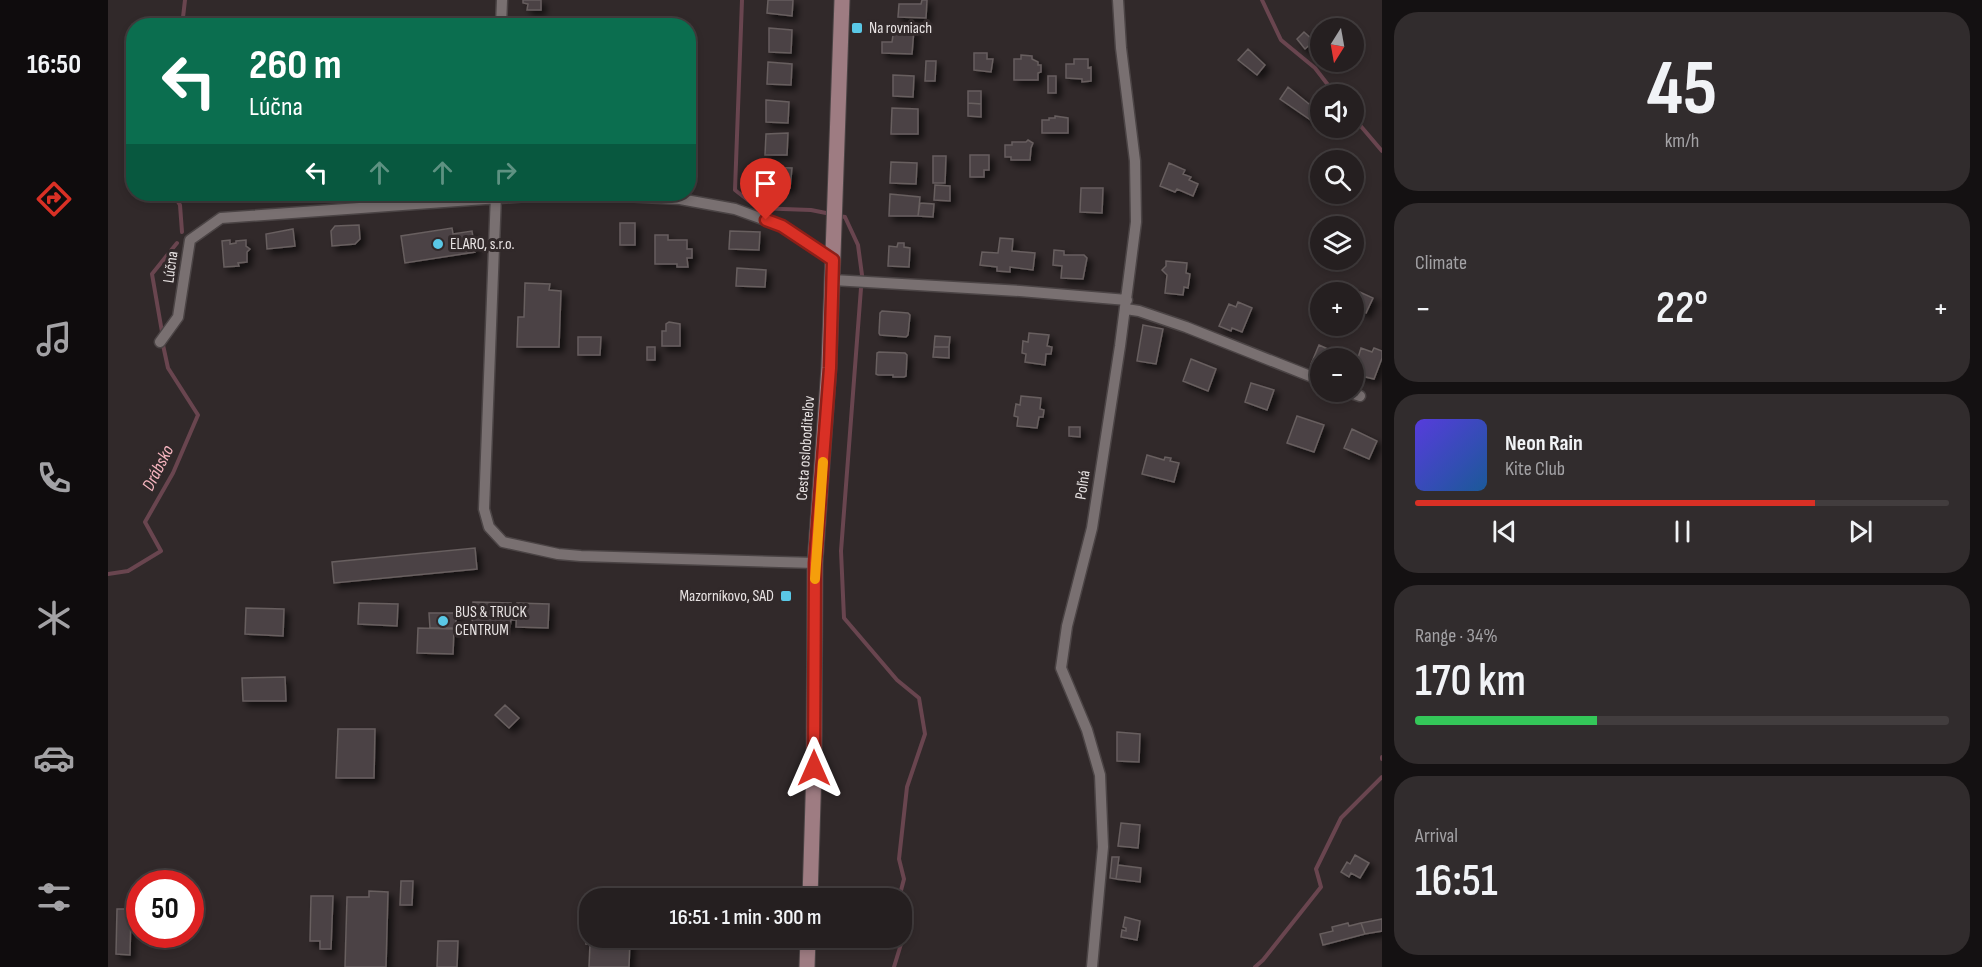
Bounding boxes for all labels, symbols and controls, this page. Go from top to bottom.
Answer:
north arrow [1310,18,1364,72]
map controls [1310,18,1364,402]
place label: Na rovniach [869,19,932,38]
marker: Na rovniach [850,21,864,35]
text: 260 m [249,40,342,91]
icon: left [150,42,228,120]
text: 45 [1647,43,1717,136]
text: 16:50 [27,49,81,81]
button: sound [1310,84,1364,138]
text: Lúčna [249,91,303,123]
text: km/h [1665,129,1699,153]
button: search [1310,150,1364,204]
icon: left [300,156,333,189]
icon: ahead [363,156,396,189]
icon: ahead [426,156,459,189]
icon: right [489,156,522,189]
pin [740,158,791,220]
icon: arrive [749,167,782,200]
icon: directions [33,178,75,220]
button: layers [1310,216,1364,270]
place label: ELARO, s.r.o. [450,235,515,254]
marker: ELARO, s.r.o. [431,237,445,251]
street label: Lúčna [159,250,183,284]
text: Climate [1415,251,1467,275]
text: 22° [1656,281,1708,336]
button: + [1310,282,1364,336]
text: − [1415,289,1431,329]
text: + [1933,289,1949,329]
icon: music [33,318,75,360]
button: − [1310,348,1364,402]
street label: Cesta osloboditeľov [793,395,819,501]
text: Neon Rain [1505,430,1583,457]
water label: Drábsko [138,441,179,494]
icon: phone [33,457,75,499]
text: Kite Club [1505,457,1565,481]
street label: Poľná [1071,469,1095,501]
icon: previous [1488,515,1521,548]
icon: pause [1666,515,1699,548]
icon: next [1844,515,1877,548]
place label: Mazorníkovo, SAD [680,587,774,606]
marker: Mazorníkovo, SAD [779,589,793,603]
icon: climate [33,597,75,639]
place label: BUS & TRUCK CENTRUM [455,603,527,640]
marker: BUS & TRUCK CENTRUM [436,614,450,628]
text: Range · 34% [1415,624,1498,648]
text: 170 km [1415,654,1526,709]
position arrow [782,736,846,800]
icon: car [33,737,75,779]
text: Arrival [1415,824,1458,848]
text: 16:51 [1415,854,1498,909]
speed limit sign: 50 [126,870,204,948]
icon: filters [33,876,75,918]
text: 16:51 · 1 min · 300 m [670,904,821,931]

